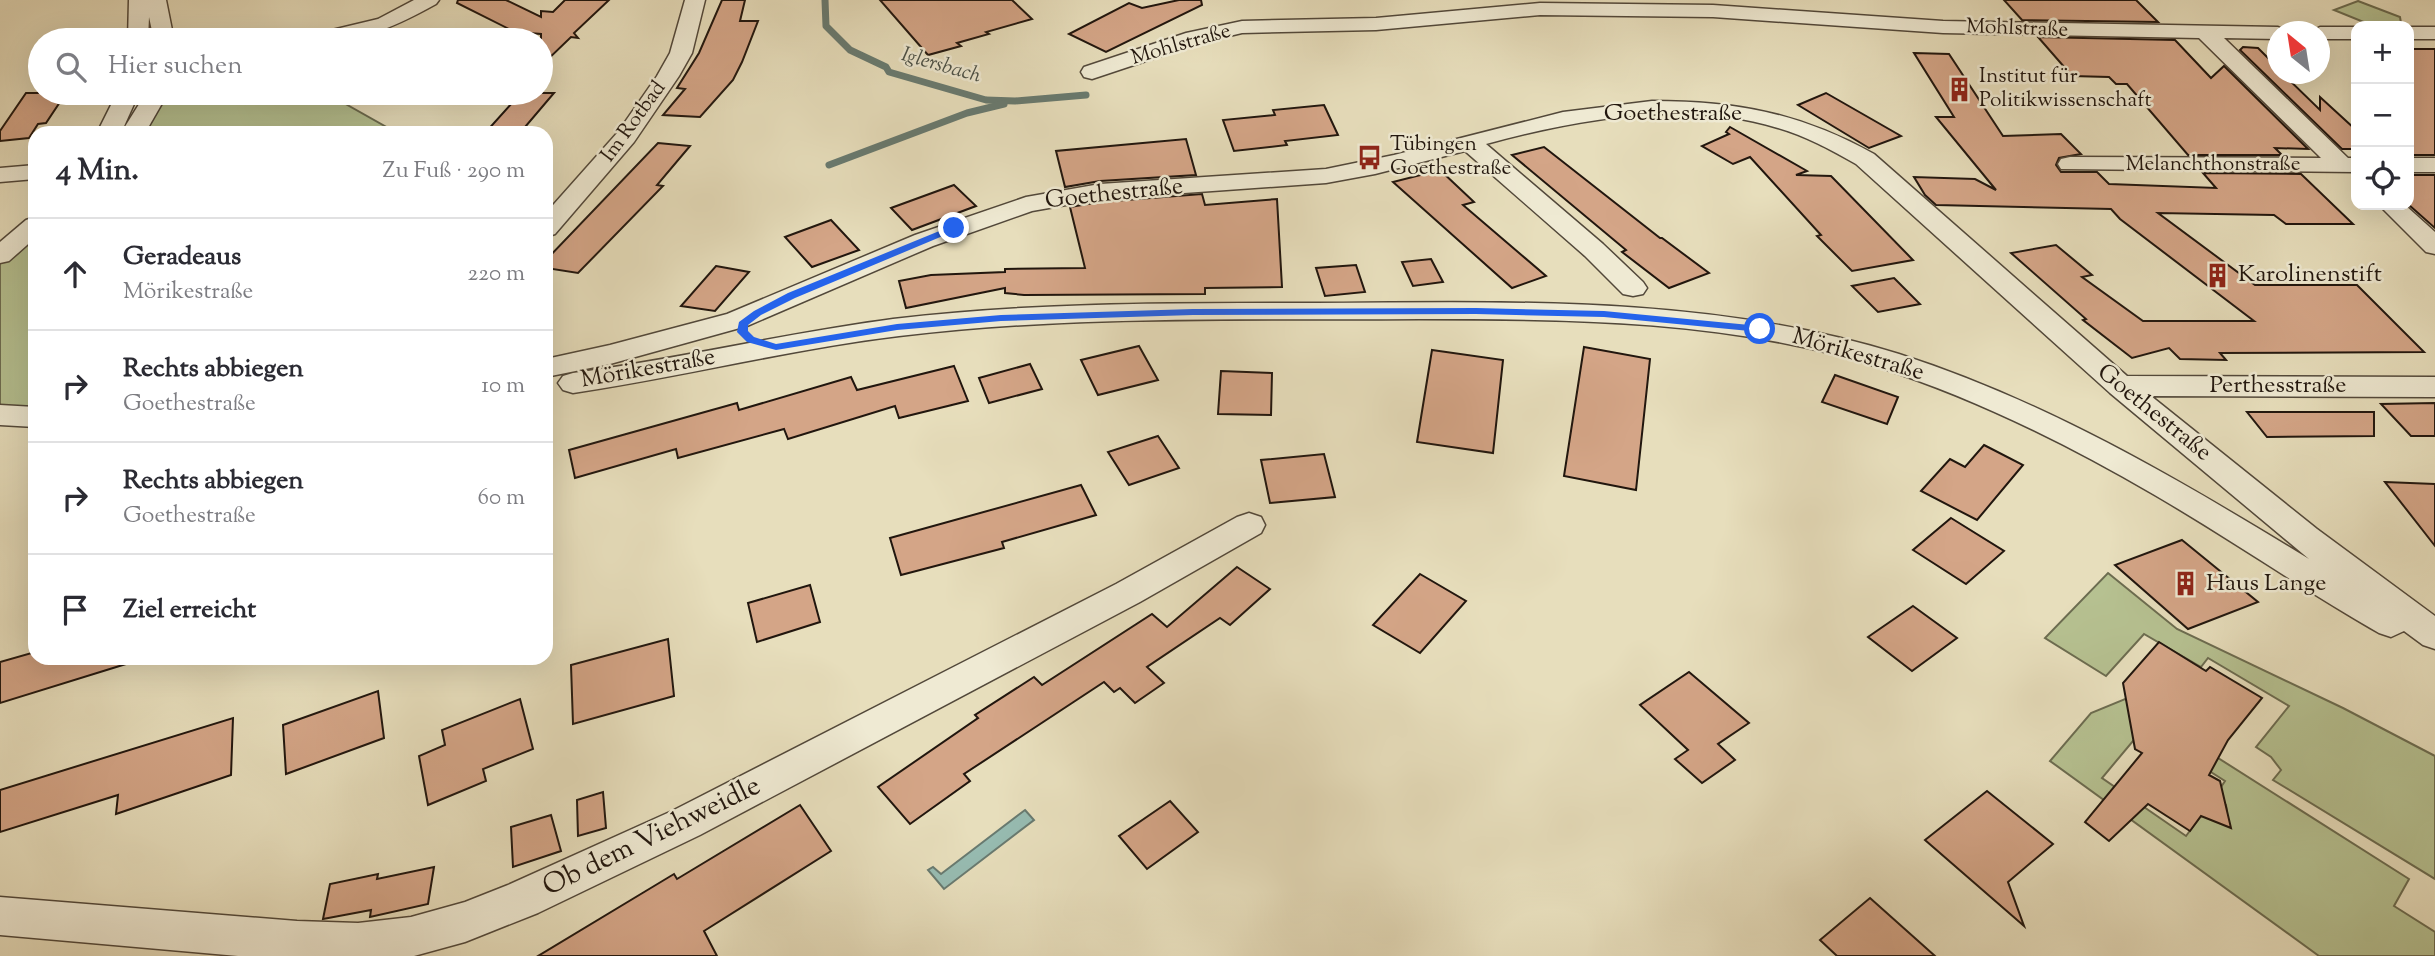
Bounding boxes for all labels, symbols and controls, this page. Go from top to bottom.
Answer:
street label: Mohlstraße [1965,12,2069,46]
street label: Mohlstraße [1128,16,1234,74]
north arrow [2267,21,2330,84]
map controls [2351,21,2414,210]
button: + [2351,21,2414,84]
search box [28,28,553,105]
water label: Iglersbach [898,40,984,92]
icon: search [52,48,90,86]
text: Hier suchen [108,48,243,85]
place label: Institut für Politikwissenschaft [1979,62,2152,116]
street label: Im Rotbad [594,75,674,169]
building icon: Institut für Politikwissenschaft [1945,75,1973,103]
button: − [2351,84,2414,147]
street label: Goethestraße [1604,97,1742,131]
place label: Tübingen Goethestraße [1390,130,1511,184]
bus stop icon: Tübingen Goethestraße [1356,143,1384,171]
button: locate [2351,147,2414,210]
text: 4 Min. [56,150,139,193]
street label: Melanchthonstraße [2126,150,2300,180]
text: Zu Fuß · 290 m [383,155,525,188]
street label: Goethestraße [1043,170,1185,218]
route end [938,212,969,243]
text: Geradeaus [123,239,241,276]
icon: ahead [56,255,94,293]
text: 220 m [467,258,525,291]
place label: Karolinenstift [2238,258,2382,292]
building icon: Karolinenstift [2204,261,2232,289]
text: Mörikestraße [123,276,253,309]
route start [1744,313,1775,344]
street label: Mörikestraße [1788,320,1928,390]
street label: Mörikestraße [578,340,718,398]
text: Rechts abbiegen [123,351,304,388]
street label: Goethestraße [2089,356,2219,470]
icon: right [56,367,94,405]
street label: Perthesstraße [2210,369,2346,403]
text: 10 m [481,370,525,403]
text: Goethestraße [123,388,256,421]
text: Rechts abbiegen [123,463,304,500]
icon: right [56,479,94,517]
text: 60 m [477,482,525,515]
text: Goethestraße [123,500,256,533]
place label: Haus Lange [2206,567,2326,601]
building icon: Haus Lange [2172,570,2200,598]
icon: arrive [56,591,94,629]
text: Ziel erreicht [123,592,256,629]
street label: Ob dem Viehweidle [536,767,768,907]

